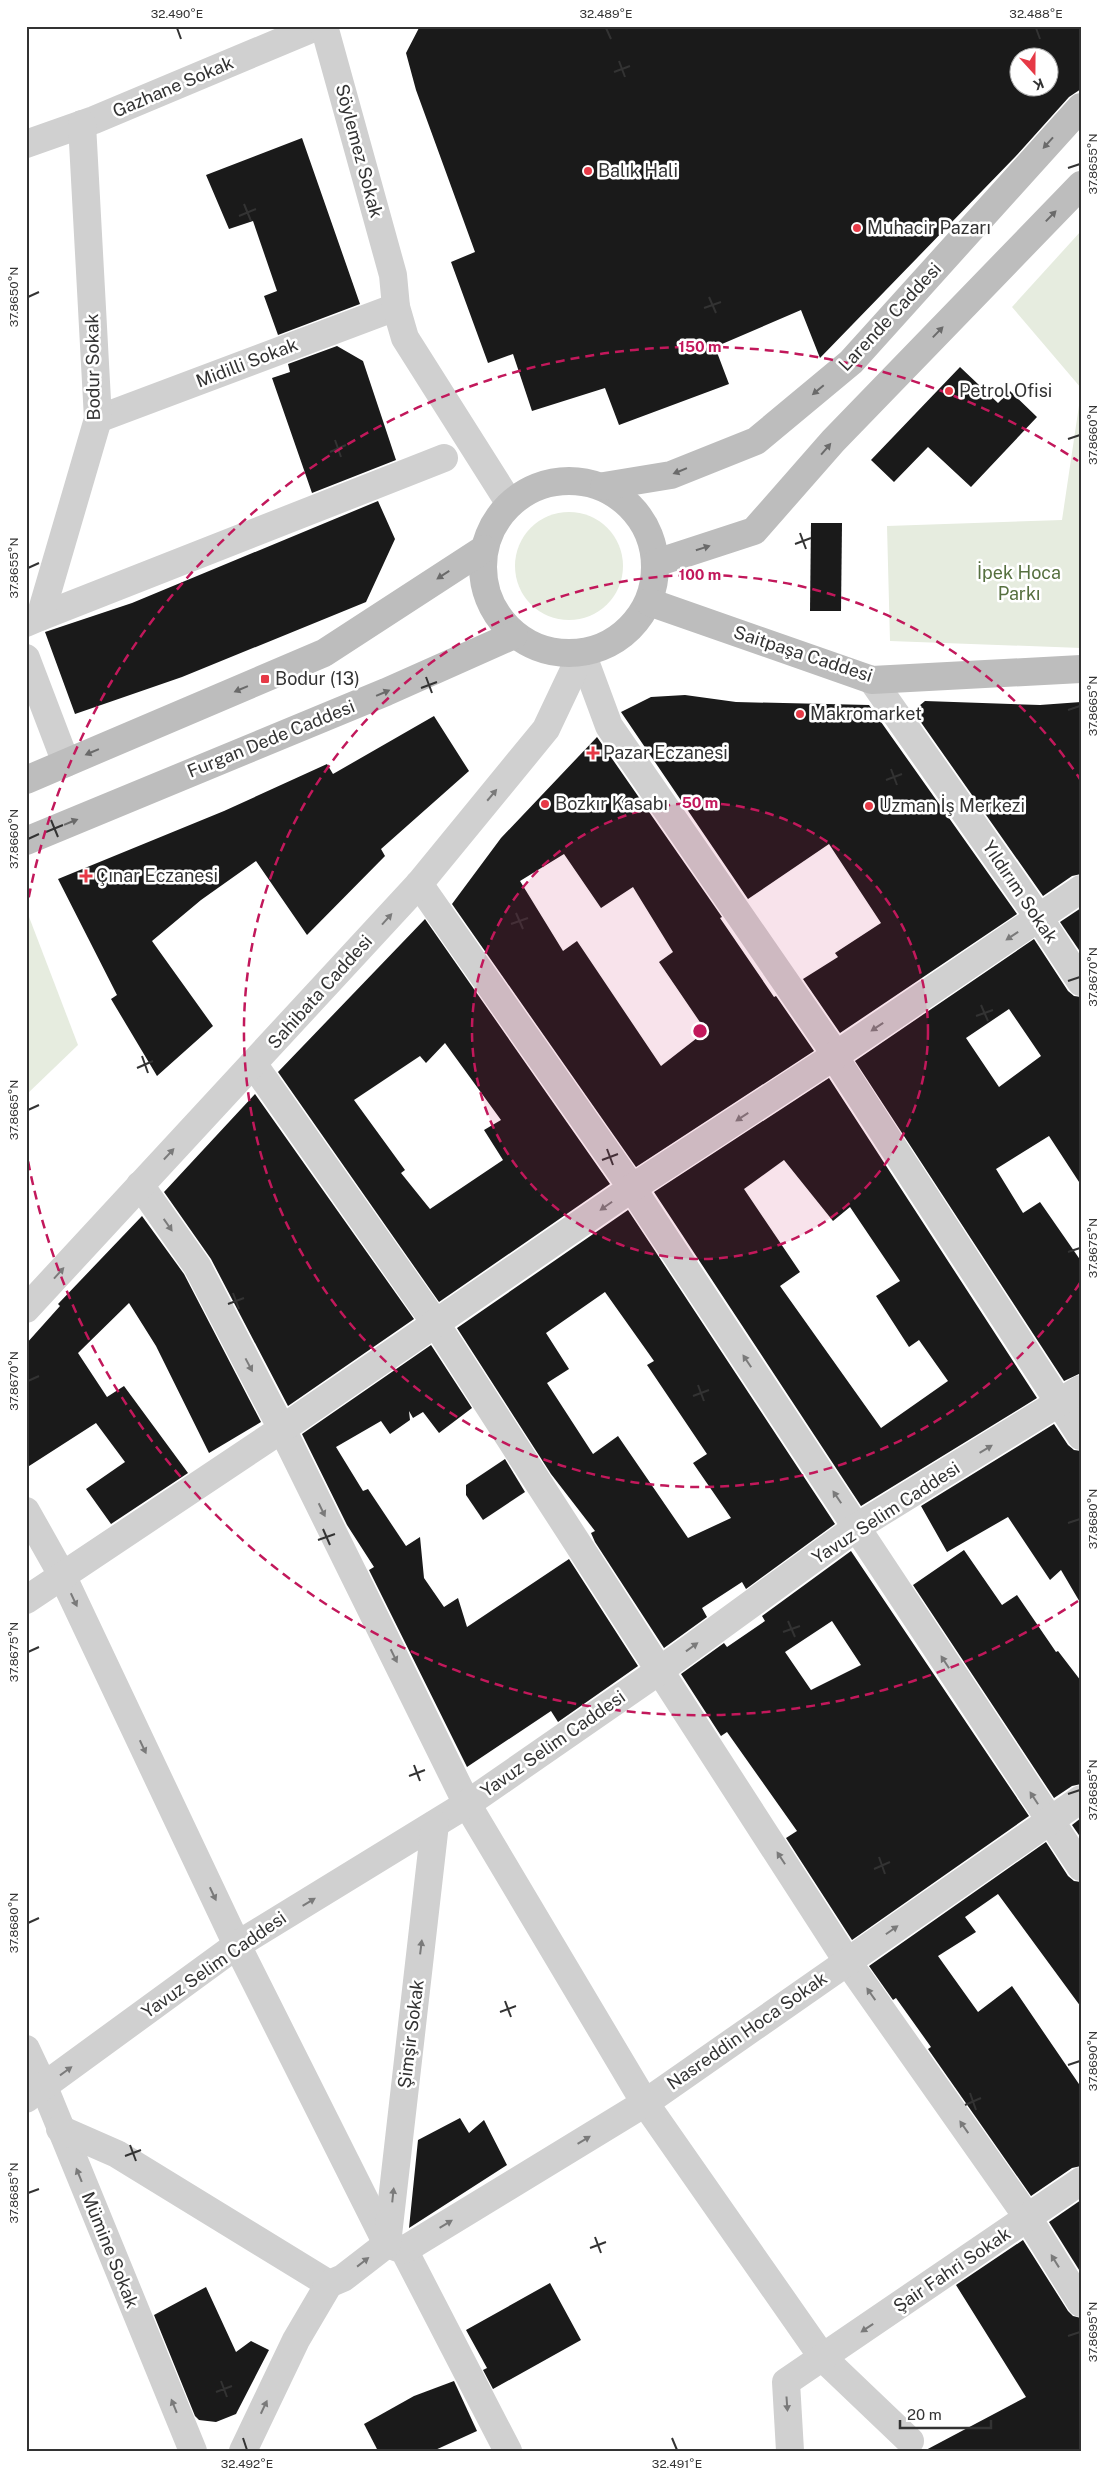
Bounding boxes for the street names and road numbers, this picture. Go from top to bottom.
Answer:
street label: Gazhane Sokak [109,52,236,121]
street label: Söylemez Sokak [332,82,387,220]
street label: Larende Caddesi [834,258,945,375]
street label: Bodur Sokak [81,313,104,421]
street label: Midilli Sokak [193,333,301,392]
street label: Saitpaşa Caddesi [731,621,875,686]
street label: Furgan Dede Caddesi [184,695,358,782]
street label: Yıldırım Sokak [978,837,1062,947]
street label: Sahibata Caddesi [263,930,376,1053]
street label: Yavuz Selim Caddesi [808,1457,963,1568]
street label: Yavuz Selim Caddesi [476,1686,629,1801]
street label: Yavuz Selim Caddesi [137,1907,290,2022]
street label: Nasreddin Hoca Sokak [663,1967,831,2094]
street label: Şimşir Sokak [393,1978,428,2089]
street label: Mümine Sokak [78,2189,143,2311]
street label: Şair Fahri Sokak [889,2223,1014,2317]

